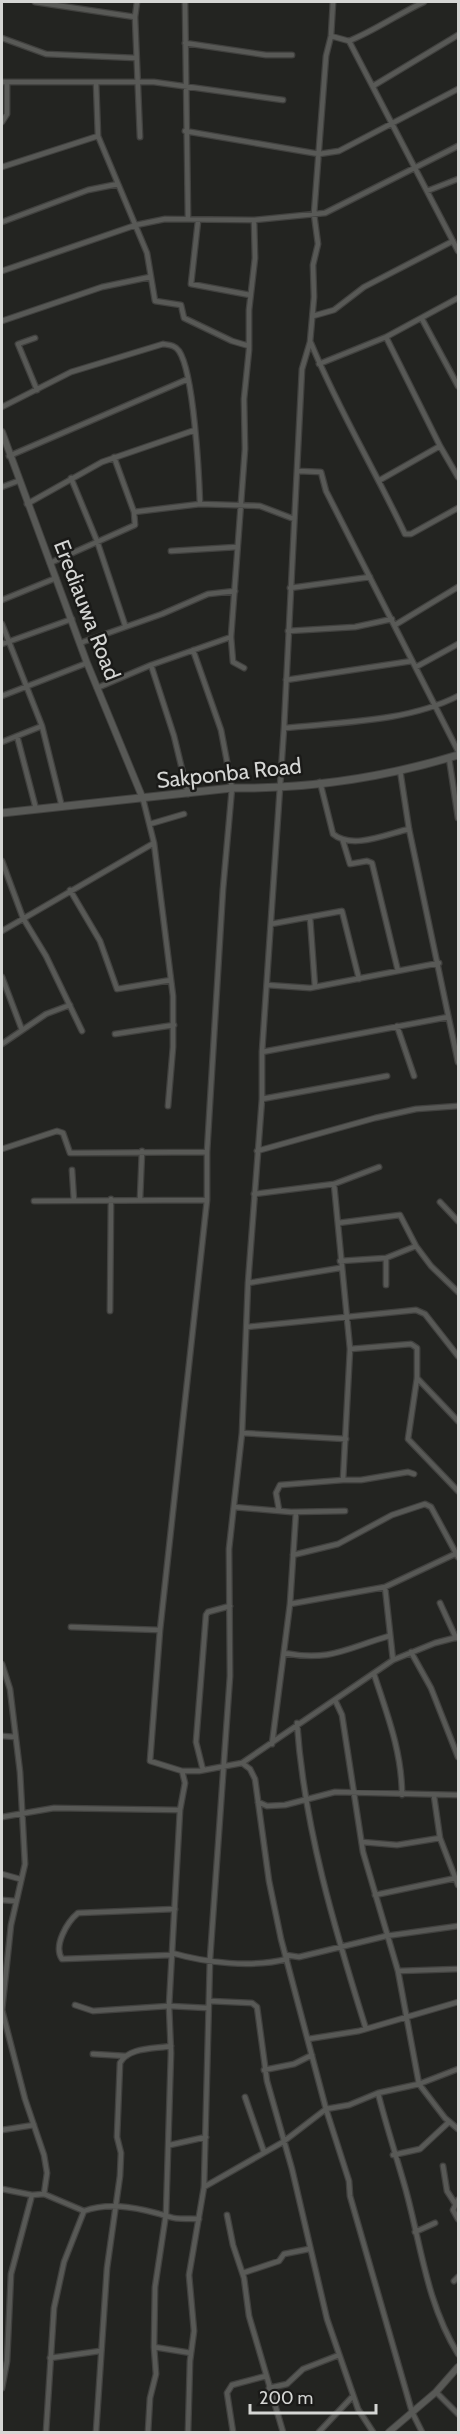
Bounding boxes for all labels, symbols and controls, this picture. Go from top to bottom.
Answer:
street label: Erediauwa Road [48,536,126,684]
street label: Sakponba Road [155,752,303,794]
scale bar [250,2377,376,2415]
text: 200 m [259,2387,313,2409]

